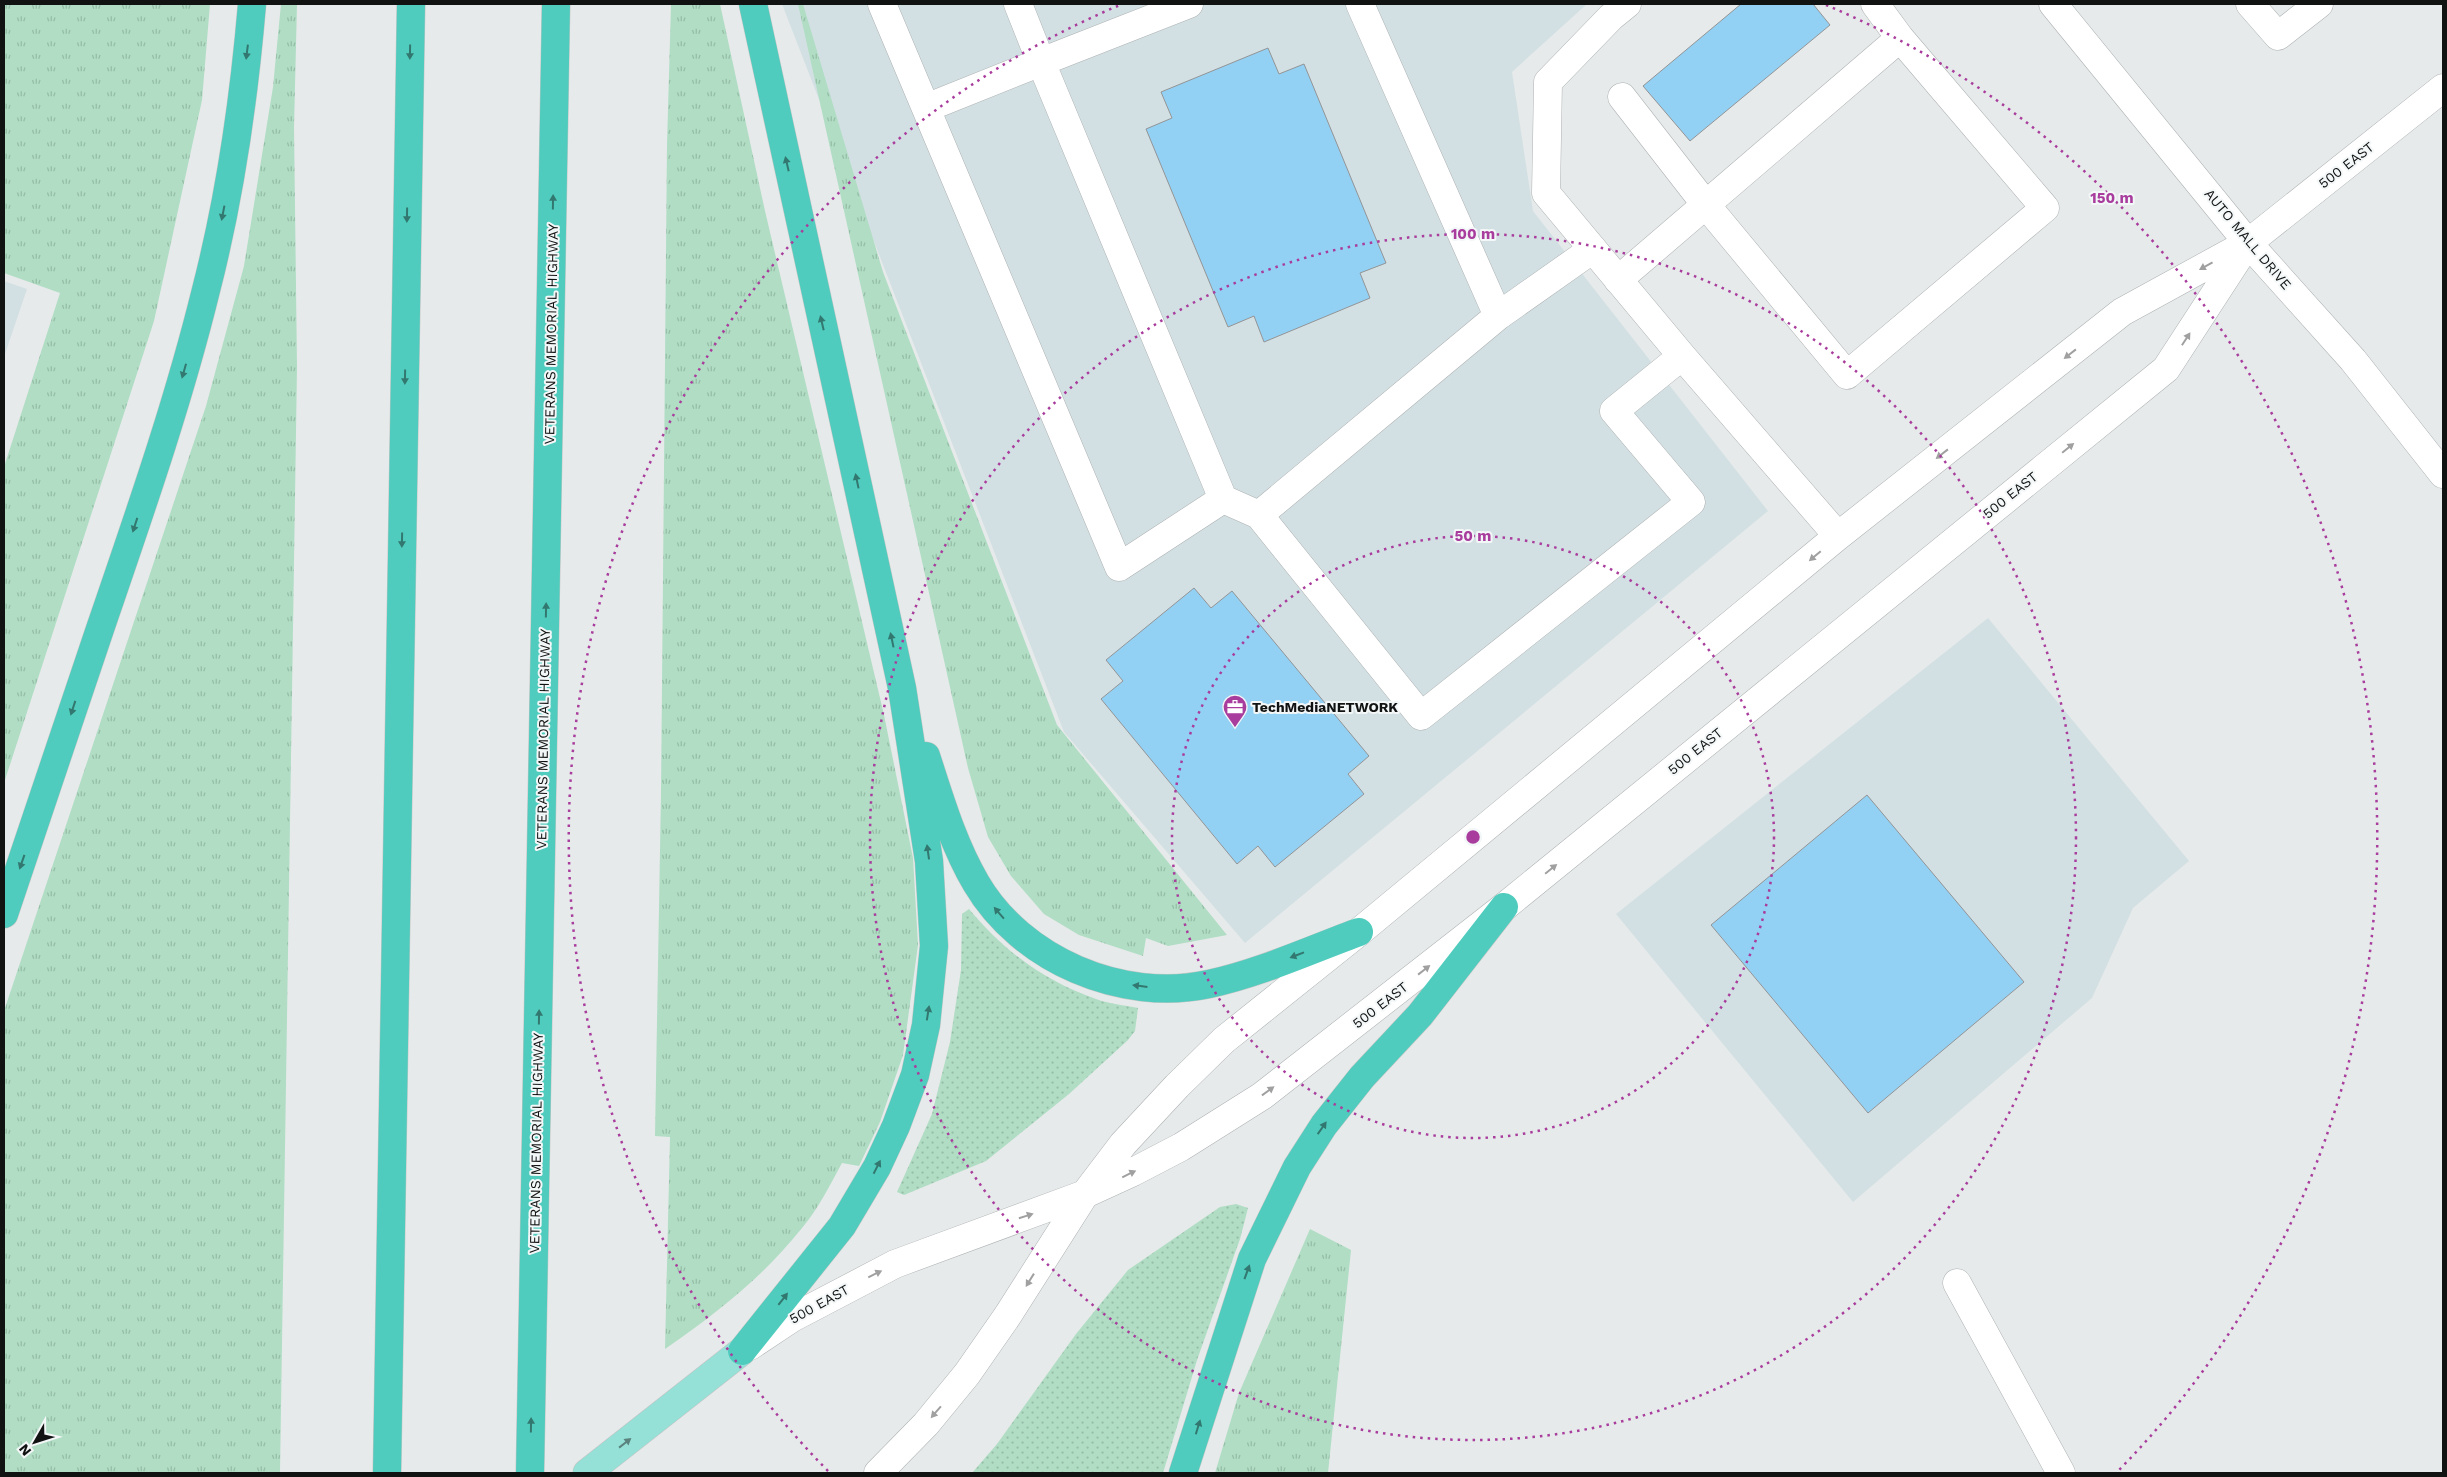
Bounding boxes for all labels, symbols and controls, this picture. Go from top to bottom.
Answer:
one-way arrow [243,45,251,61]
one-way arrow [406,45,414,61]
street label: 500 EAST [2315,138,2377,191]
one-way arrow [783,156,791,171]
street label: AUTO MALL DRIVE [2201,186,2295,292]
text: 150 m [2090,189,2134,207]
one-way arrow [549,194,557,210]
one-way arrow [218,205,226,221]
one-way arrow [403,207,411,223]
street label: VETERANS MEMORIAL HIGHWAY [541,223,561,445]
text: 100 m [1451,225,1495,243]
one-way arrow [2199,262,2212,271]
one-way arrow [818,315,826,330]
one-way arrow [2181,332,2191,346]
one-way arrow [2063,349,2077,359]
one-way arrow [180,363,188,378]
one-way arrow [400,370,408,386]
one-way arrow [2061,443,2074,454]
one-way arrow [1936,449,1949,460]
street label: 500 EAST [1980,468,2041,522]
one-way arrow [853,474,861,489]
one-way arrow [131,518,138,533]
text: 50 m [1455,527,1491,545]
one-way arrow [398,532,406,548]
one-way arrow [1808,550,1821,561]
one-way arrow [542,601,550,617]
street label: VETERANS MEMORIAL HIGHWAY [533,628,553,850]
one-way arrow [888,632,896,648]
office icon: TechMediaNETWORK [1222,694,1248,728]
place label: TechMediaNETWORK [1252,699,1398,715]
one-way arrow [69,700,76,715]
street label: 500 EAST [1665,724,1726,778]
centre of rings [1464,828,1482,846]
one-way arrow [924,843,932,859]
one-way arrow [17,854,25,869]
one-way arrow [1545,863,1558,874]
one-way arrow [993,907,1004,920]
one-way arrow [1289,951,1304,959]
one-way arrow [1417,964,1430,975]
street label: 500 EAST [1349,978,1411,1031]
one-way arrow [1132,982,1148,990]
one-way arrow [924,1005,932,1021]
one-way arrow [535,1009,543,1025]
street label: VETERANS MEMORIAL HIGHWAY [526,1032,546,1254]
one-way arrow [1261,1086,1275,1096]
one-way arrow [1317,1121,1327,1135]
one-way arrow [873,1160,881,1174]
one-way arrow [1122,1169,1136,1177]
one-way arrow [1019,1211,1034,1219]
one-way arrow [1243,1264,1251,1279]
one-way arrow [868,1270,882,1278]
one-way arrow [1025,1273,1035,1286]
street label: 500 EAST [787,1281,852,1327]
one-way arrow [778,1293,789,1306]
one-way arrow [931,1406,942,1418]
one-way arrow [527,1416,535,1432]
north arrow [10,1417,60,1467]
one-way arrow [1195,1419,1203,1434]
one-way arrow [618,1438,632,1448]
text: N [15,1441,34,1459]

